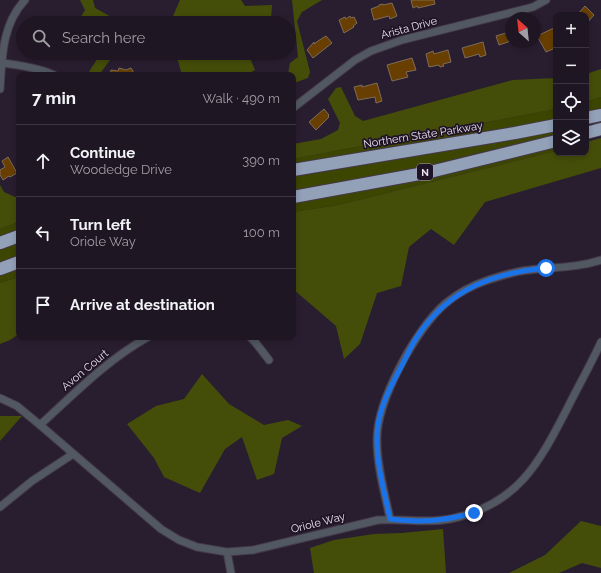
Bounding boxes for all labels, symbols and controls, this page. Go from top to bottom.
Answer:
north arrow [505,12,541,48]
map controls [553,12,589,156]
button: + [553,12,589,48]
street label: Arista Drive [379,14,439,42]
search box [16,16,296,60]
icon: search [30,27,52,49]
text: Search here [62,29,145,47]
button: − [553,48,589,84]
button: locate [553,84,589,120]
text: 7 min [32,88,76,108]
text: Walk · 490 m [203,91,280,106]
street label: Northern State Parkway [362,119,484,151]
button: layers [553,120,589,156]
text: Continue [70,144,135,162]
icon: ahead [32,150,54,172]
text: 390 m [242,153,280,168]
text: Woodedge Drive [70,162,172,177]
road number: N [417,164,433,180]
text: Turn left [70,216,131,234]
icon: left [32,222,54,244]
text: 100 m [243,225,280,240]
text: Oriole Way [70,234,136,249]
route start [537,259,555,277]
icon: arrive [32,294,54,316]
text: Arrive at destination [70,296,215,314]
street label: Avon Court [59,347,111,393]
route end [465,504,483,522]
street label: Oriole Way [289,510,347,536]

